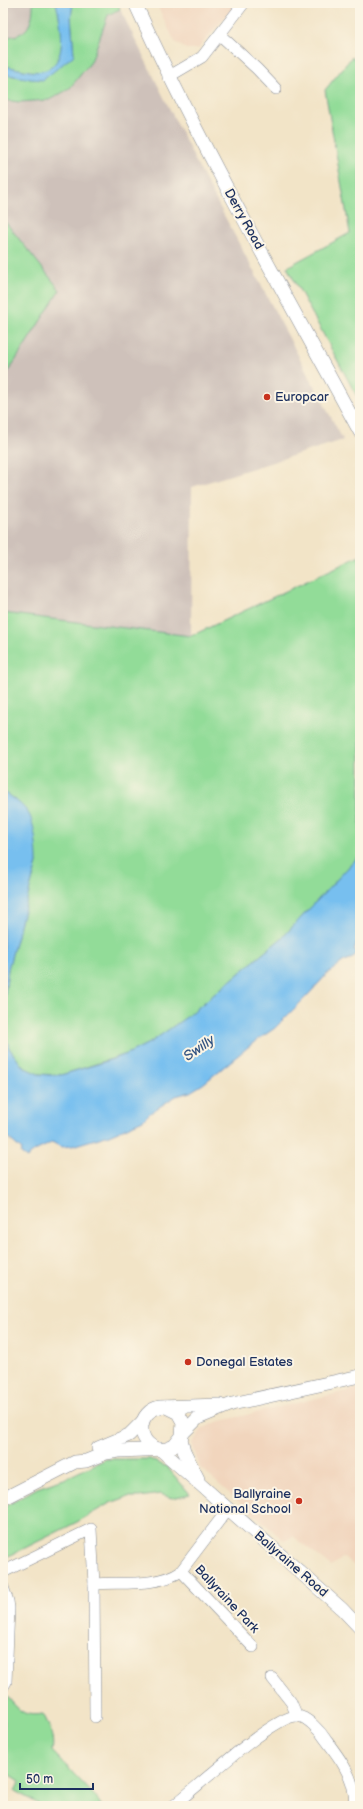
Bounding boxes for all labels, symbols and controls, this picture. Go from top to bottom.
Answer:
street label: Derry Road [221,186,267,252]
place label: Europcar [275,389,329,405]
marker: Europcar [262,392,272,402]
water label: Swilly [180,1031,219,1065]
place label: Donegal Estates [196,1354,293,1370]
marker: Donegal Estates [183,1357,193,1367]
place label: Ballyraine National School [199,1486,291,1517]
marker: Ballyraine National School [294,1496,304,1506]
street label: Ballyraine Road [251,1528,331,1600]
street label: Ballyraine Park [191,1562,263,1637]
scale bar [20,1765,93,1791]
text: 50 m [26,1772,53,1787]

